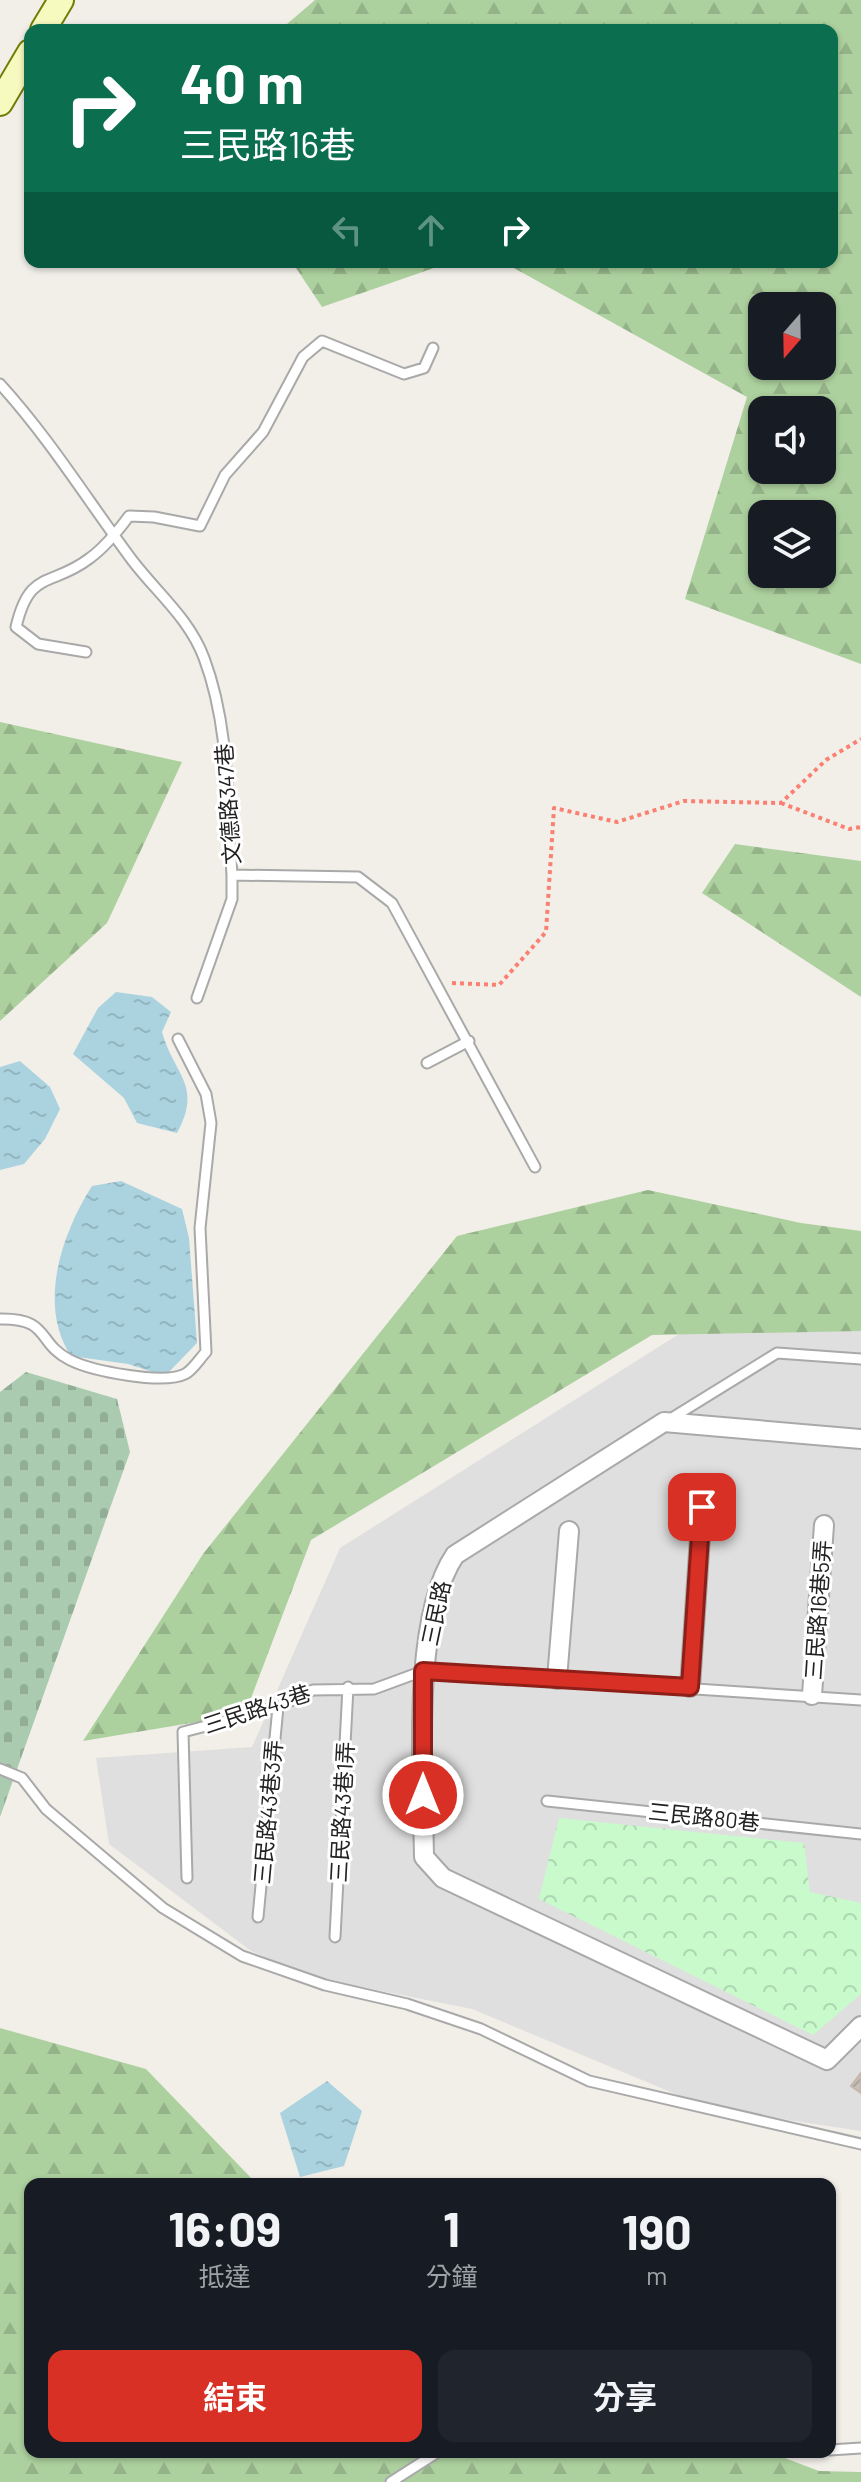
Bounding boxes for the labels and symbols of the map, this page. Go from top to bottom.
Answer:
north arrow [748,292,836,380]
street label: 文德路347巷 [210,743,244,865]
pin [668,1473,736,1541]
street label: 三民路16巷5弄 [799,1539,835,1681]
street label: 三民路 [415,1578,455,1648]
street label: 三民路43巷 [200,1678,314,1738]
street label: 三民路43巷3弄 [248,1739,286,1885]
street label: 三民路43巷1弄 [324,1741,358,1883]
position arrow [381,1753,465,1837]
street label: 三民路80巷 [647,1797,761,1835]

